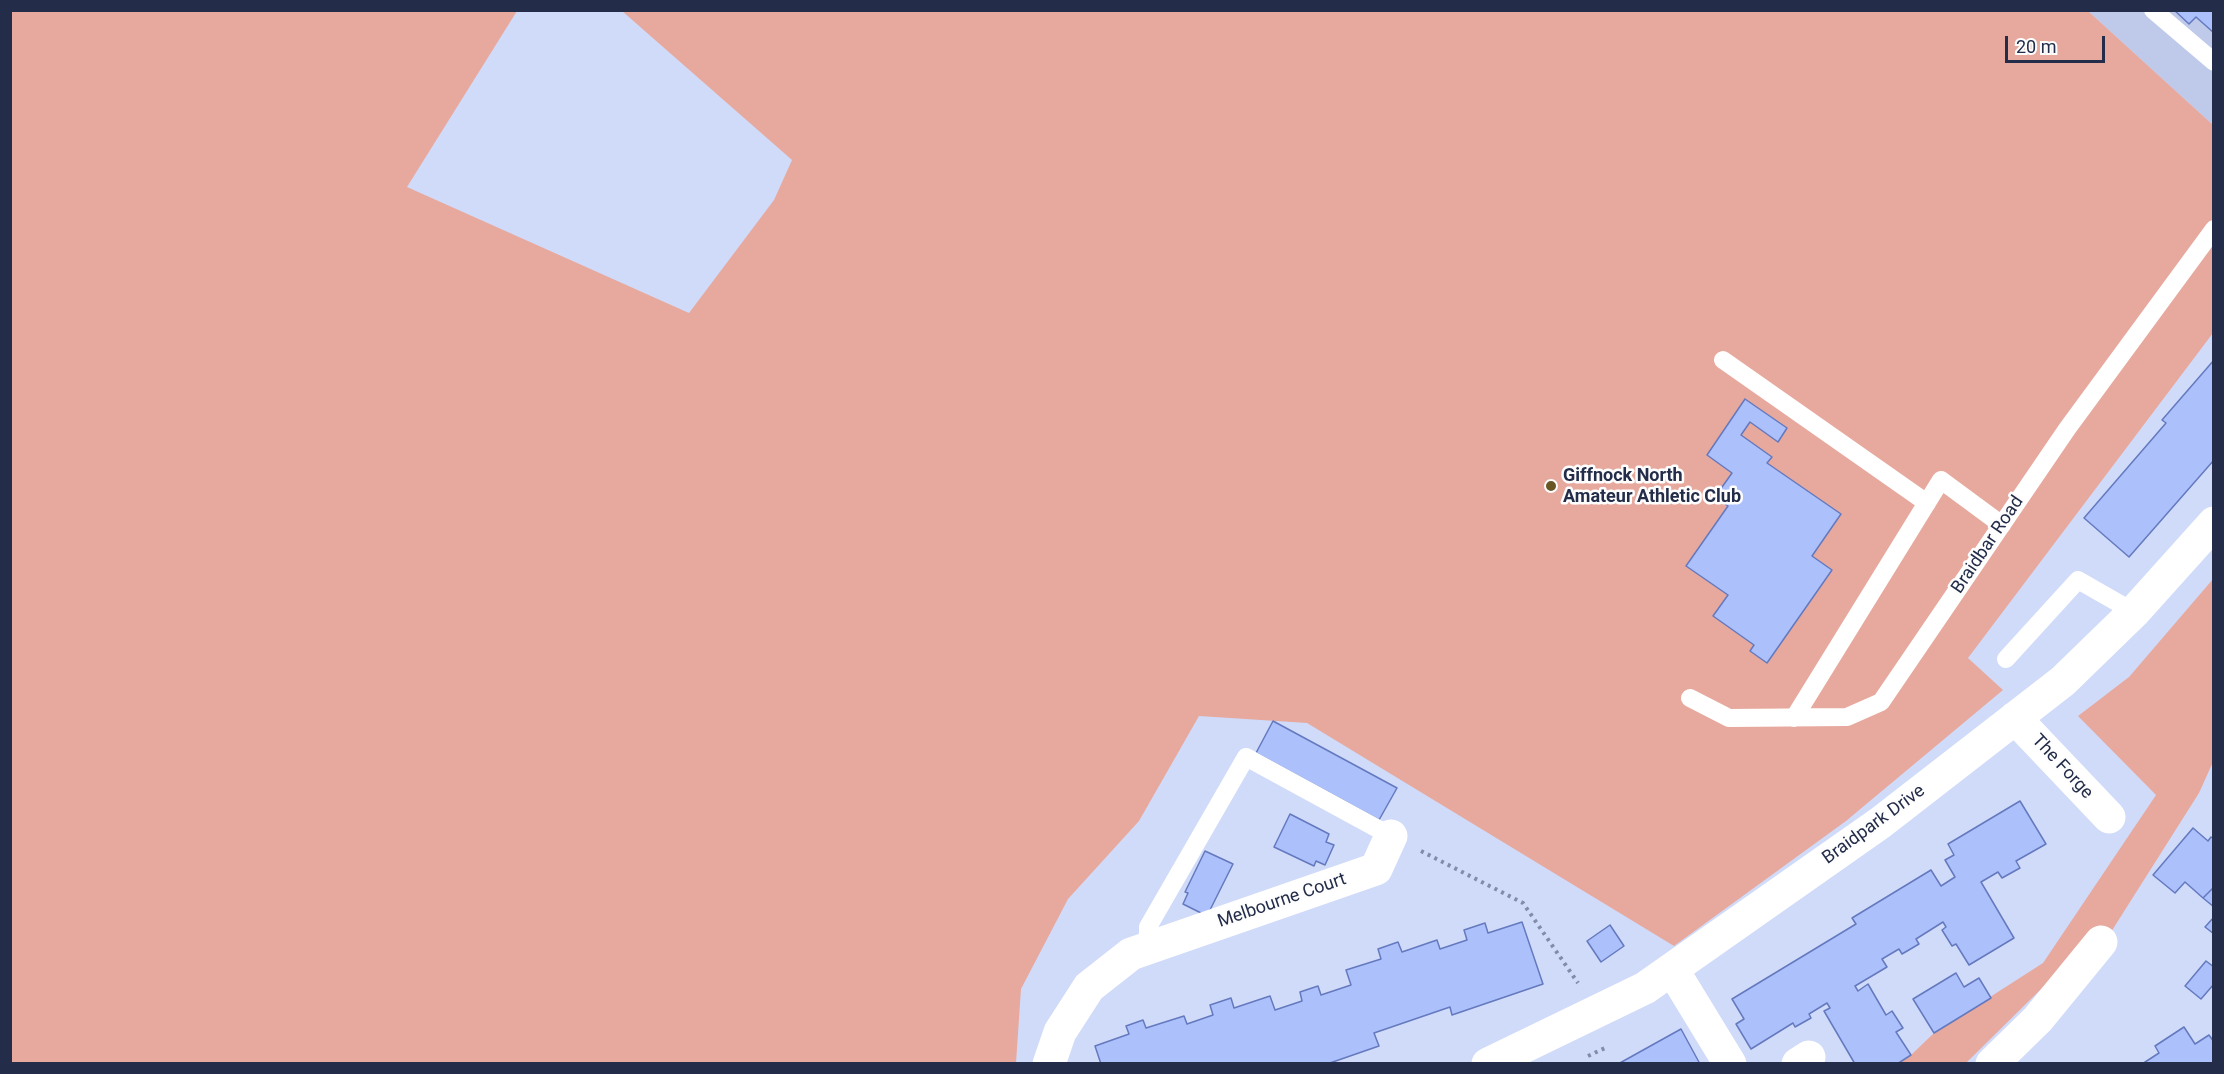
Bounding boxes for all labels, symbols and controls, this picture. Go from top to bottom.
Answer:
scale bar [2008,24,2108,62]
text: 20 m [2016,36,2056,57]
place label: Giffnock North Amateur Athletic Club [1563,465,1741,508]
marker: Giffnock North Amateur Athletic Club [1544,479,1558,493]
street label: Braidbar Road [1947,492,2029,598]
street label: The Forge [2027,730,2097,804]
street label: Braidpark Drive [1819,781,1929,869]
street label: Melbourne Court [1215,869,1349,933]

